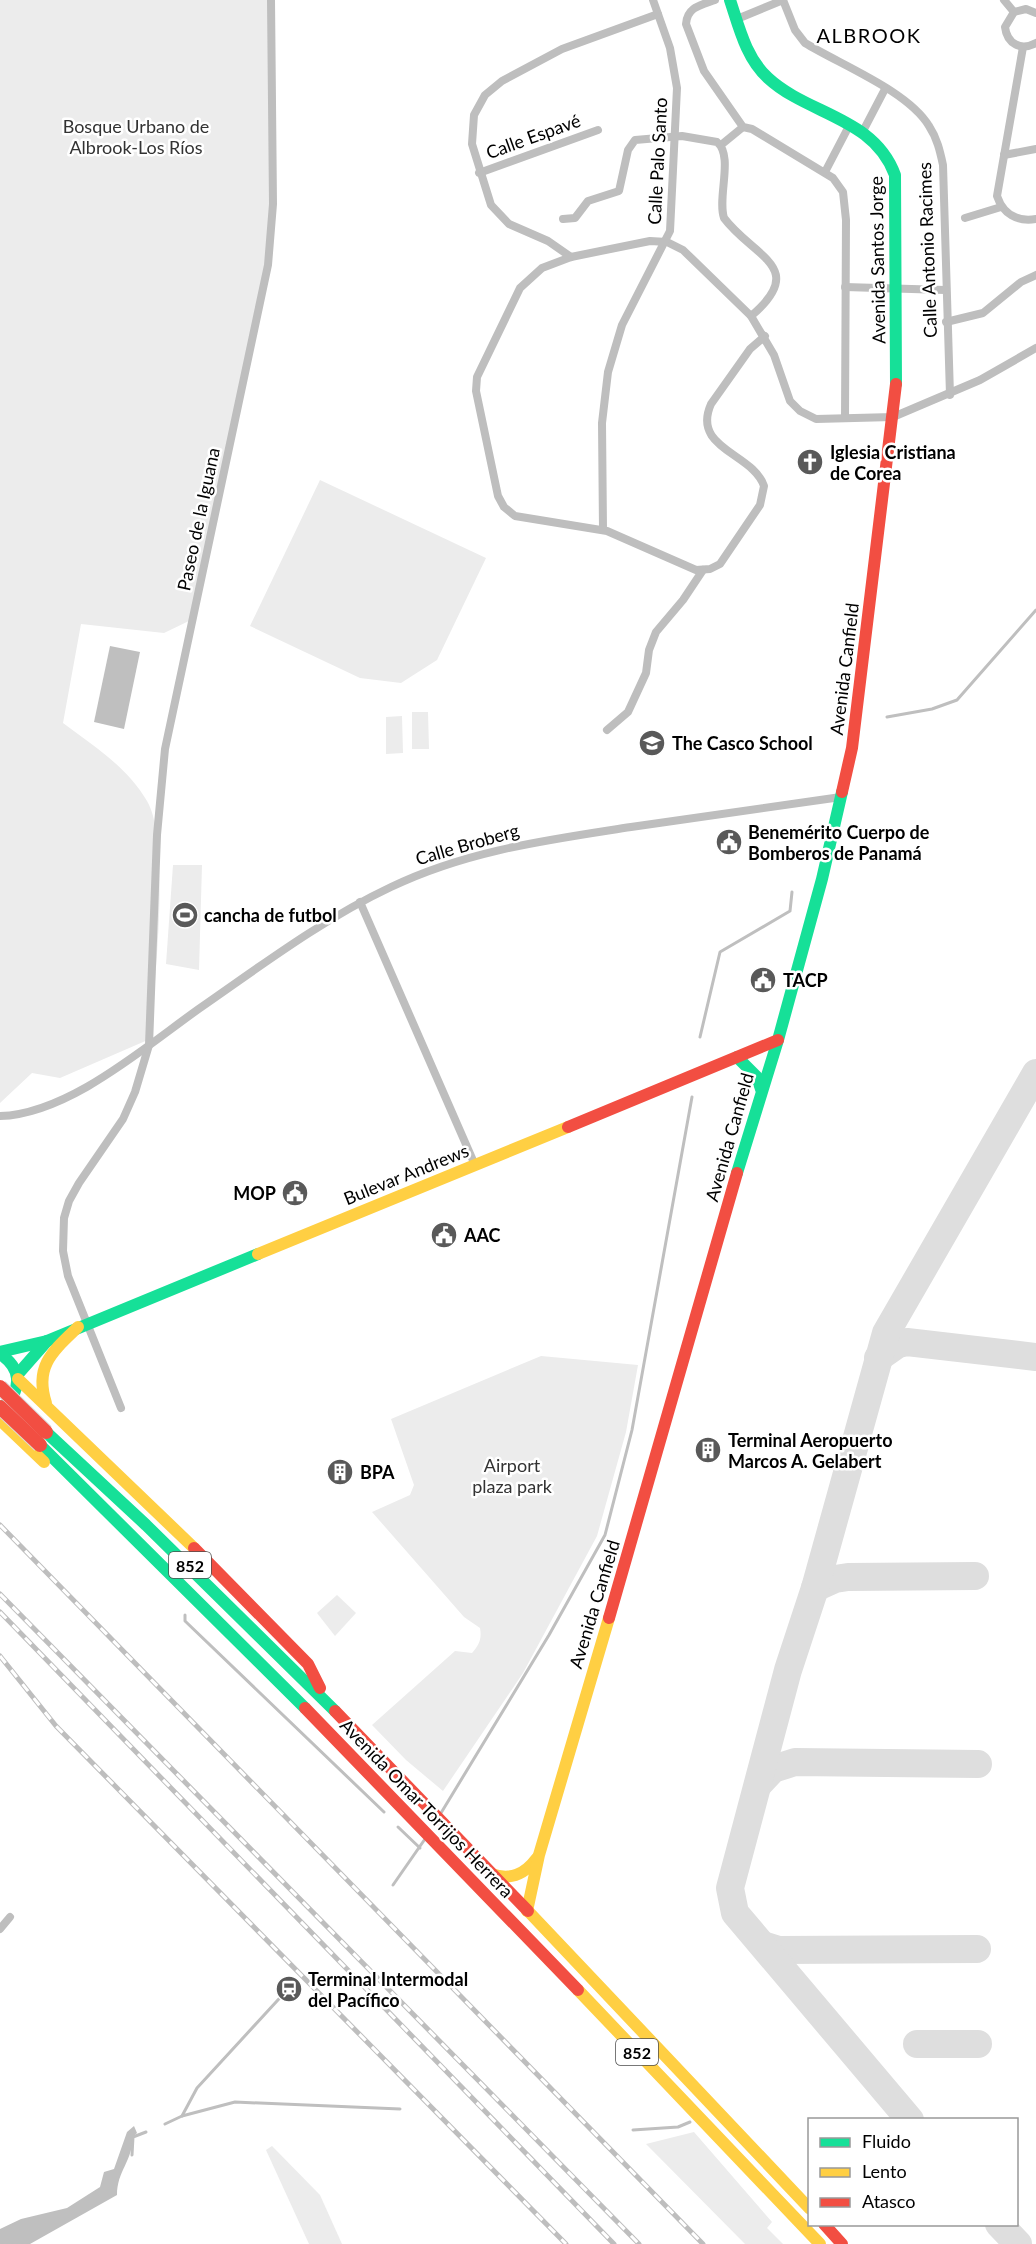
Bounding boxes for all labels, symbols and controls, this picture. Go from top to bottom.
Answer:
district label: ALBROOK [817,23,921,47]
street label: Calle Palo Santo [643,97,671,225]
street label: Calle Espavé [483,109,583,163]
park label: Bosque Urbano de Albrook-Los Ríos [63,115,209,158]
street label: Calle Antonio Racimes [913,161,941,338]
street label: Avenida Santos Jorge [865,176,889,344]
place label: Iglesia Cristiana de Corea [830,441,956,484]
street label: Paseo de la Iguana [172,445,224,593]
church icon: Iglesia Cristiana de Corea [795,447,825,477]
street label: Avenida Canfield [825,602,863,736]
school or university icon: The Casco School [637,728,667,758]
place label: The Casco School [672,732,813,754]
street label: Calle Broberg [413,819,521,869]
place label: Benemérito Cuerpo de Bomberos de Panamá [748,821,930,864]
public building icon: Benemérito Cuerpo de Bomberos de Panamá [714,827,744,857]
sports icon: cancha de futbol [170,900,200,930]
place label: cancha de futbol [204,904,337,926]
public building icon: TACP [748,965,778,995]
place label: TACP [783,969,828,991]
street label: Avenida Canfield [700,1070,758,1204]
street label: Bulevar Andrews [340,1139,472,1209]
public building icon: MOP [280,1178,310,1208]
place label: MOP [233,1182,276,1204]
public building icon: AAC [429,1220,459,1250]
place label: AAC [463,1224,501,1246]
place label: Terminal Aeropuerto Marcos A. Gelabert [728,1429,892,1472]
building icon: Terminal Aeropuerto Marcos A. Gelabert [693,1435,723,1465]
park label: Airport plaza park [472,1454,553,1497]
building icon: BPA [325,1457,355,1487]
place label: BPA [360,1461,395,1483]
street label: Avenida Canfield [564,1537,624,1671]
road number: 852 [169,1552,211,1578]
street label: Avenida Omar Torrijos Herrera [336,1714,518,1902]
place label: Terminal Intermodal del Pacífico [308,1968,468,2011]
station icon: Terminal Intermodal del Pacífico [274,1974,304,2004]
road number: 852 [616,2039,658,2065]
legend [808,2118,1018,2226]
text: Fluido [862,2130,911,2152]
text: Lento [862,2160,907,2182]
text: Atasco [862,2190,915,2212]

